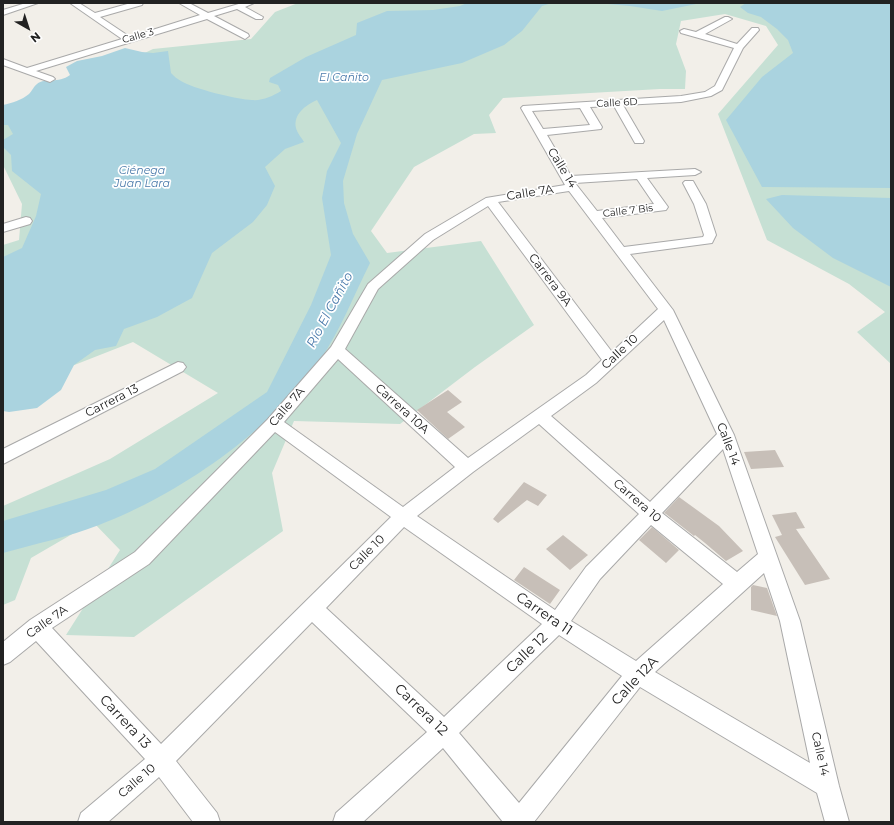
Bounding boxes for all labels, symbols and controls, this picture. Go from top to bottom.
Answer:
north arrow [8,8,48,48]
street label: Calle 3 [121,26,155,46]
text: N [28,29,43,46]
water label: El Cañito [319,71,369,85]
street label: Calle 6D [596,96,638,110]
street label: Calle 14 [544,145,580,191]
water label: Ciénega Juan Lara [114,164,170,190]
street label: Calle 7A [506,182,554,204]
street label: Calle 7 Bis [602,202,654,220]
street label: Carrera 9A [525,251,575,309]
water label: Río El Cañito [304,270,356,350]
street label: Calle 10 [599,332,641,372]
street label: Carrera 13 [83,381,141,421]
street label: Carrera 10A [372,381,432,437]
street label: Calle 7A [266,384,308,430]
street label: Calle 14 [713,421,743,467]
street label: Carrera 10 [610,476,664,526]
street label: Calle 10 [346,532,388,574]
street label: Carrera 11 [513,589,575,639]
street label: Calle 7A [24,603,70,641]
street label: Calle 12 [503,629,551,677]
street label: Calle 12A [608,653,662,709]
street label: Carrera 12 [391,681,451,739]
street label: Carrera 13 [96,692,154,752]
street label: Calle 14 [808,731,832,777]
street label: Calle 10 [115,761,159,801]

